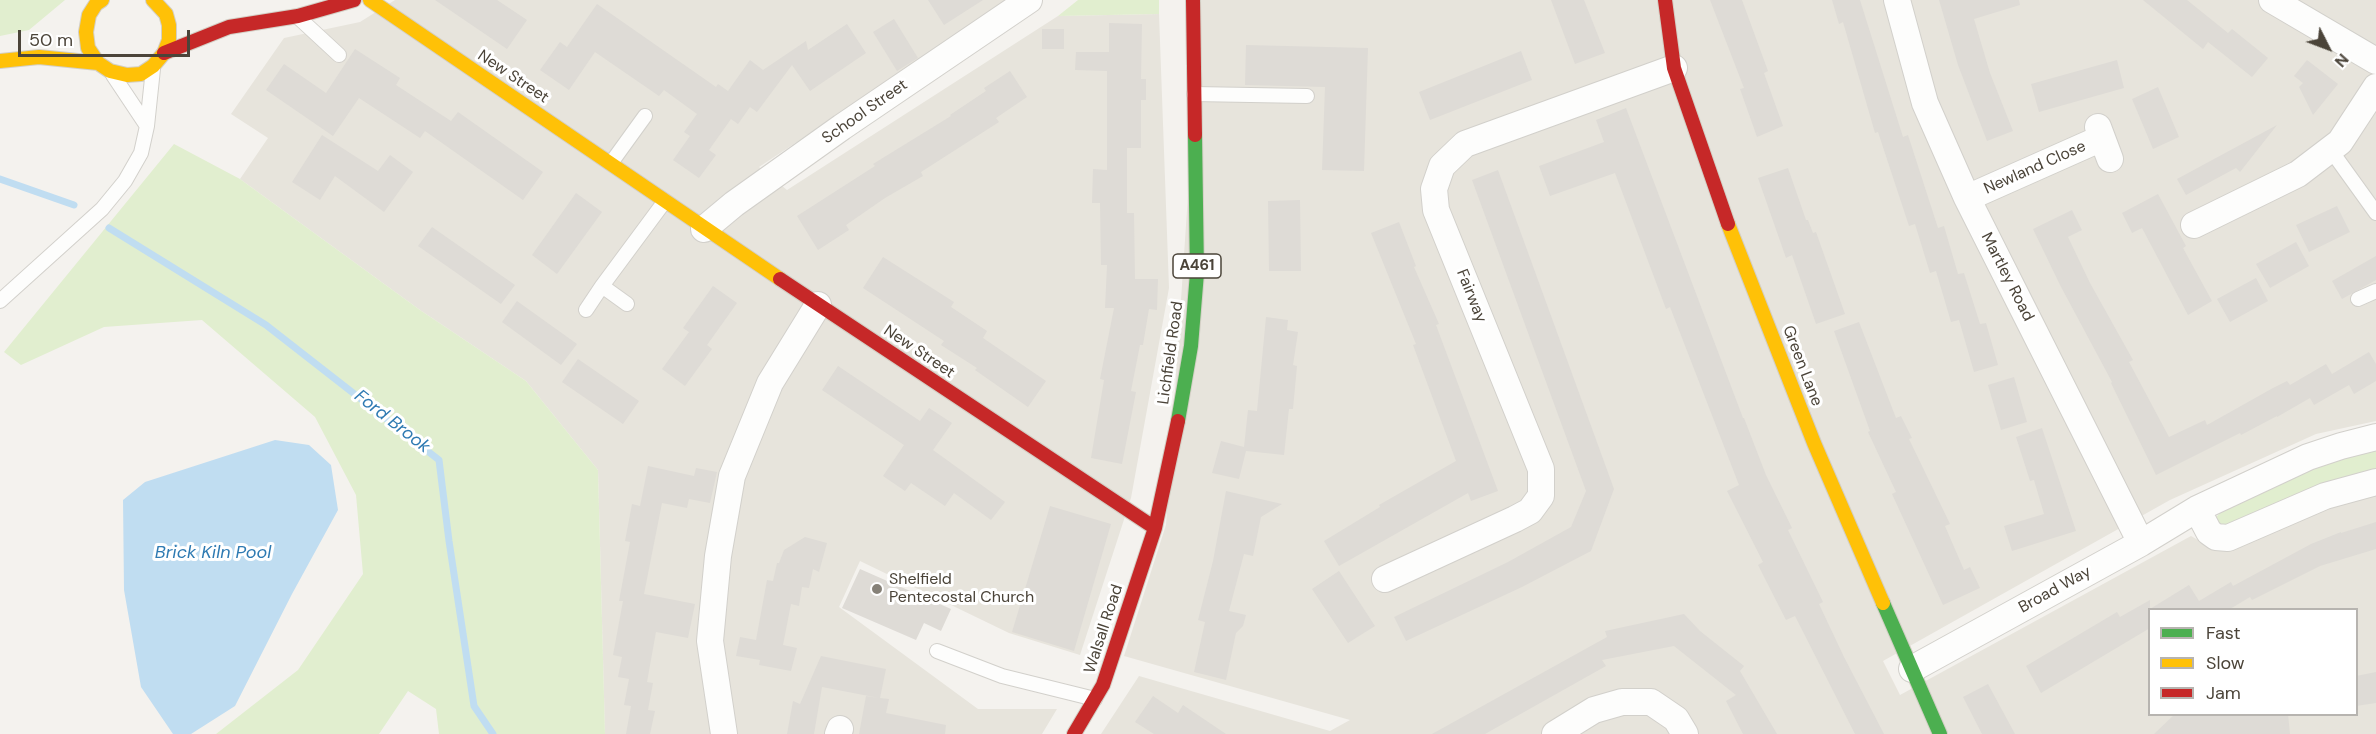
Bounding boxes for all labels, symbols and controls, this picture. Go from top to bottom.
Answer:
scale bar [21,18,194,56]
north arrow [2298,18,2358,78]
text: 50 m [29,28,73,52]
street label: New Street [474,46,552,108]
text: N [2330,49,2353,72]
street label: School Street [819,76,911,148]
street label: Newland Close [1981,137,2089,199]
street label: Martley Road [1976,229,2038,325]
road number: A461 [1173,254,1221,278]
street label: Fairway [1452,267,1490,325]
street label: Lichfield Road [1154,300,1188,406]
street label: New Street [880,321,958,383]
street label: Green Lane [1778,323,1826,409]
water label: Ford Brook [350,386,434,458]
water label: Brick Kiln Pool [155,542,271,564]
street label: Broad Way [2015,562,2095,618]
place label: Shelfield Pentecostal Church [889,570,1034,608]
marker: Shelfield Pentecostal Church [870,582,884,596]
street label: Walsall Road [1081,582,1127,676]
legend [2148,608,2358,716]
text: Fast [2206,621,2241,645]
text: Slow [2206,651,2245,675]
text: Jam [2206,681,2241,705]

